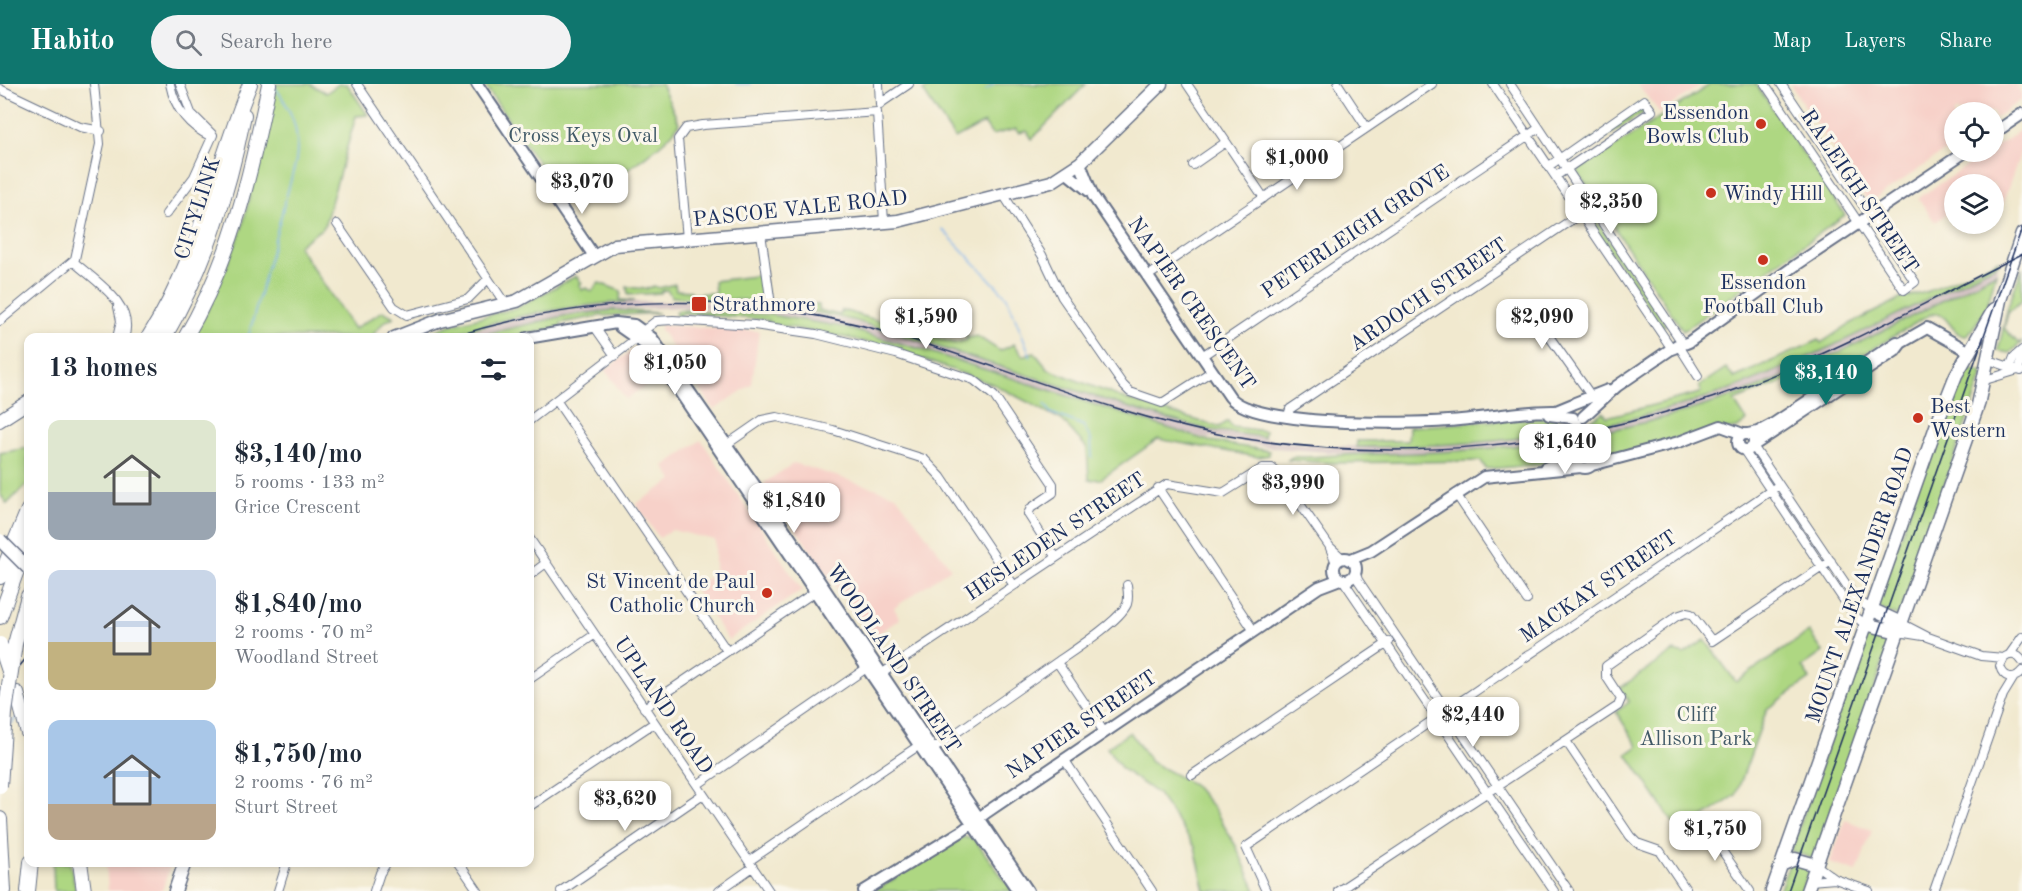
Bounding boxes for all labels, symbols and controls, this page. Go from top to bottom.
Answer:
search box [151,15,571,69]
icon: search [172,26,205,59]
text: Habito [30,28,115,56]
text: Search here [220,31,332,53]
text: Map [1772,31,1811,52]
text: Layers [1844,31,1906,52]
text: Share [1939,31,1992,52]
map controls [1944,102,2004,234]
button: locate [1944,102,2004,162]
place label: Essendon Bowls Club [1646,103,1749,148]
street label: RALEIGH STREET [1796,106,1921,278]
marker: Essendon Bowls Club [1754,117,1768,131]
park label: Cross Keys Oval [508,126,658,147]
pin: $1,000 [1248,140,1346,191]
text: $1,000 [1265,149,1329,169]
street label: CITYLINK [172,154,225,263]
street label: PETERLEIGH GROVE [1258,162,1454,303]
pin: $3,070 [533,164,631,215]
text: $3,070 [550,173,614,193]
button: layers [1944,174,2004,234]
pin: $2,350 [1562,184,1660,235]
place label: Windy Hill [1723,184,1823,205]
marker: Windy Hill [1704,186,1718,200]
street label: PASCOE VALE ROAD [692,188,908,231]
text: $2,350 [1579,193,1643,213]
street label: NAPIER CRESCENT [1123,214,1258,394]
street label: ARDOCH STREET [1346,235,1512,356]
marker: Essendon Football Club [1756,253,1770,267]
place label: Essendon Football Club [1703,273,1823,318]
marker: Strathmore [690,295,708,313]
place label: Strathmore [712,295,816,316]
pin: $1,590 [877,299,975,350]
pin: $2,090 [1493,299,1591,350]
text: $1,590 [894,308,958,328]
text: $2,090 [1510,308,1574,328]
pin: $1,050 [626,345,724,396]
icon: filters [477,353,510,386]
text: $1,050 [643,354,707,374]
pin: $3,140 [1777,355,1875,406]
text: 13 homes [48,356,157,382]
text: $3,140 [1794,364,1858,384]
place label: Best Western [1930,397,2006,442]
marker: Best Western [1911,411,1925,425]
pin: $1,640 [1516,424,1614,475]
text: $1,640 [1533,433,1597,453]
text: $3,140/mo [234,442,362,468]
icon: home [96,444,168,516]
street label: MOUNT ALEXANDER ROAD [1803,445,1918,726]
pin: $3,990 [1244,465,1342,516]
street label: HESLEDEN STREET [962,469,1150,605]
text: 5 rooms · 133 m² [234,473,384,493]
text: $3,990 [1261,474,1325,494]
pin: $1,840 [745,483,843,534]
text: $1,840 [762,492,826,512]
text: Grice Crescent [234,498,361,518]
street label: MACKAY STREET [1517,527,1681,647]
street label: WOODLAND STREET [822,561,964,757]
place label: St Vincent de Paul Catholic Church [586,572,755,617]
marker: St Vincent de Paul Catholic Church [760,586,774,600]
text: $1,840/mo [234,592,362,618]
icon: home [96,594,168,666]
text: 2 rooms · 70 m² [234,623,373,643]
street label: UPLAND ROAD [609,634,716,778]
text: Woodland Street [234,648,379,668]
street label: NAPIER STREET [1003,667,1161,783]
pin: $2,440 [1424,697,1522,748]
park label: Cliff Allison Park [1639,705,1753,750]
text: $2,440 [1441,706,1505,726]
text: $1,750/mo [234,742,362,768]
icon: home [96,744,168,816]
text: 2 rooms · 76 m² [234,773,373,793]
pin: $3,620 [576,781,674,832]
text: $3,620 [593,790,657,810]
text: Sturt Street [234,798,338,818]
pin: $1,750 [1666,811,1764,862]
text: $1,750 [1683,820,1747,840]

